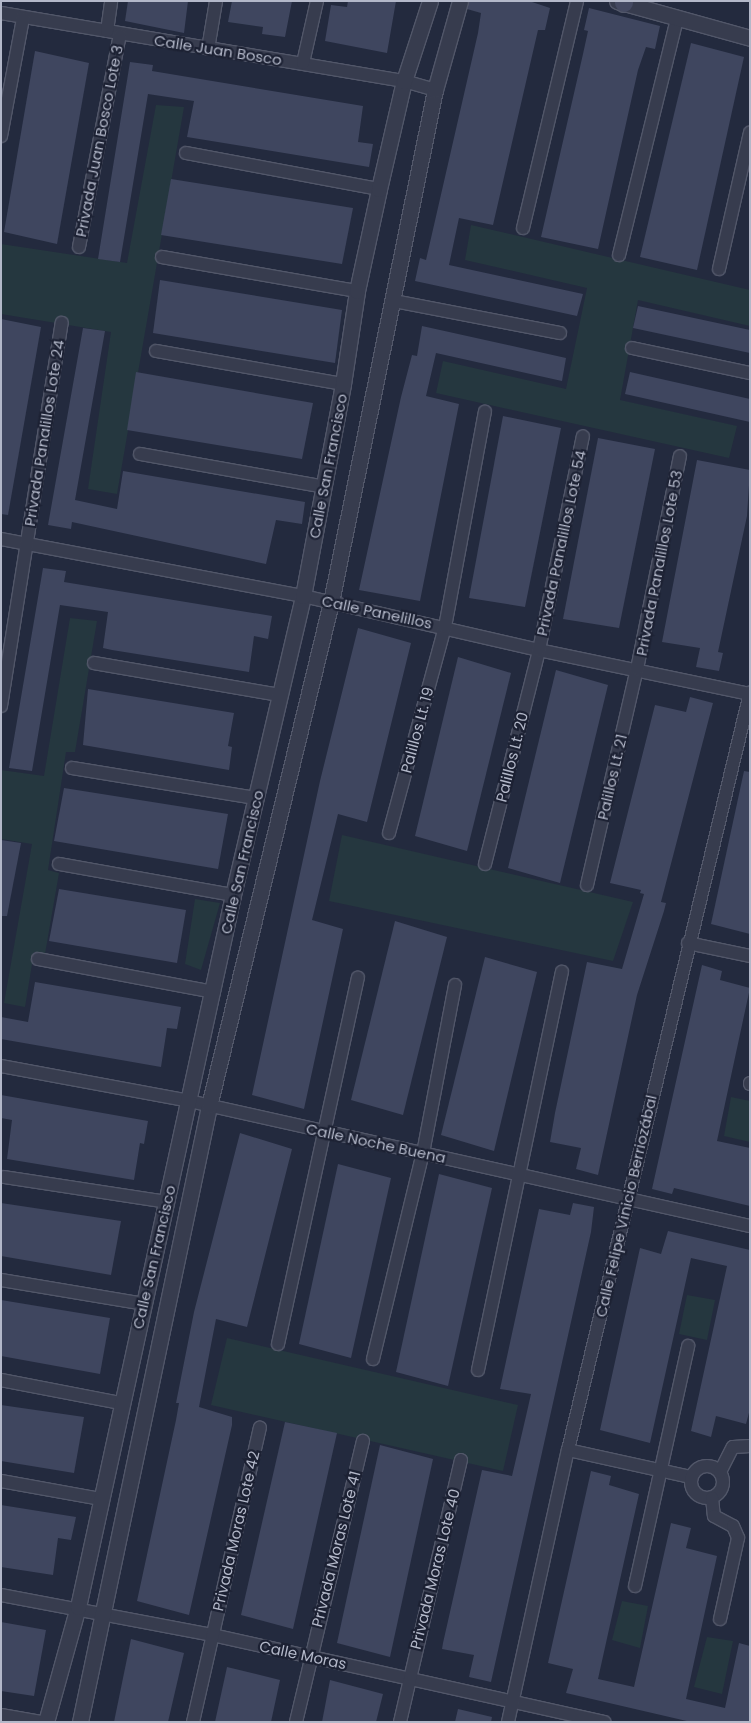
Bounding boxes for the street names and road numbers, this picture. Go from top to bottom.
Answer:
street label: Calle Juan Bosco [153,31,283,69]
street label: Privada Juan Bosco Lote 3 [72,44,126,238]
street label: Privada Panalillos Lote 24 [20,339,68,527]
street label: Calle San Francisco [305,392,351,540]
street label: Privada Panalillos Lote 54 [533,449,589,637]
street label: Privada Panalillos Lote 53 [632,469,686,657]
street label: Calle Panelillos [320,592,434,632]
street label: Palillos Lt. 19 [397,685,437,775]
street label: Palillos Lt. 20 [492,710,532,804]
street label: Palillos Lt. 21 [593,732,631,822]
street label: Calle San Francisco [217,788,267,936]
street label: Calle Felipe Vinicio Berriozábal [592,1093,660,1319]
street label: Calle Noche Buena [304,1119,448,1167]
street label: Calle San Francisco [129,1183,179,1331]
street label: Privada Moras Lote 42 [209,1449,263,1613]
street label: Privada Moras Lote 41 [308,1469,364,1629]
street label: Privada Moras Lote 40 [406,1487,464,1651]
street label: Calle Moras [258,1637,348,1673]

